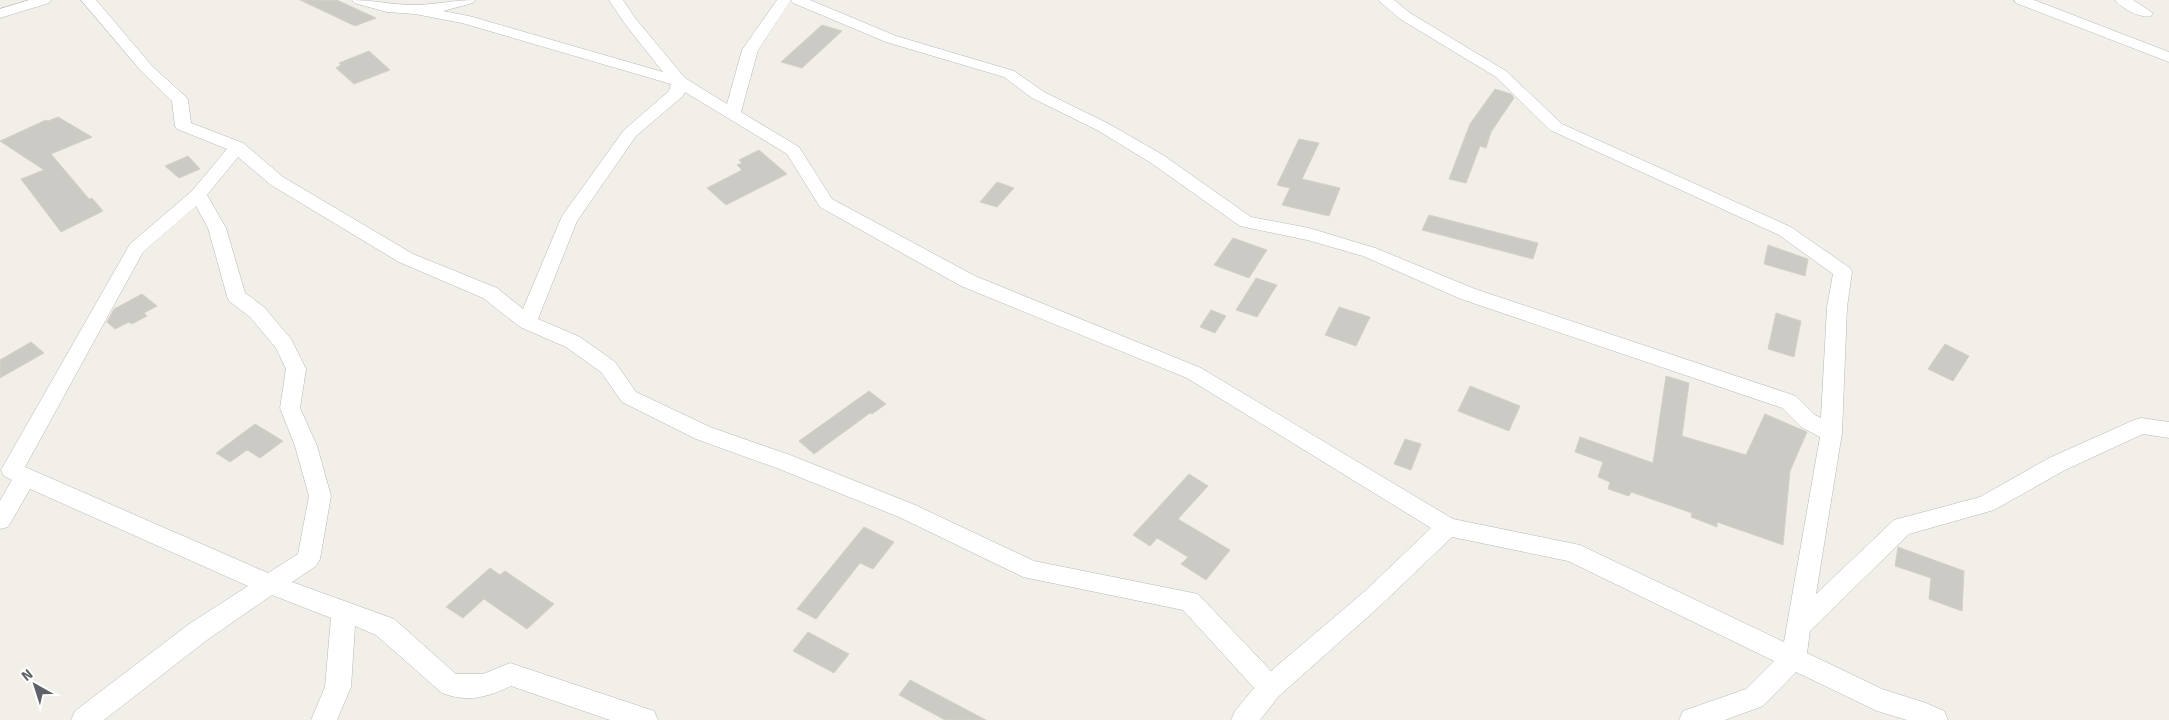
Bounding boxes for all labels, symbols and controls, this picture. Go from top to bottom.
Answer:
north arrow [10,660,60,710]
text: N [18,666,36,685]

